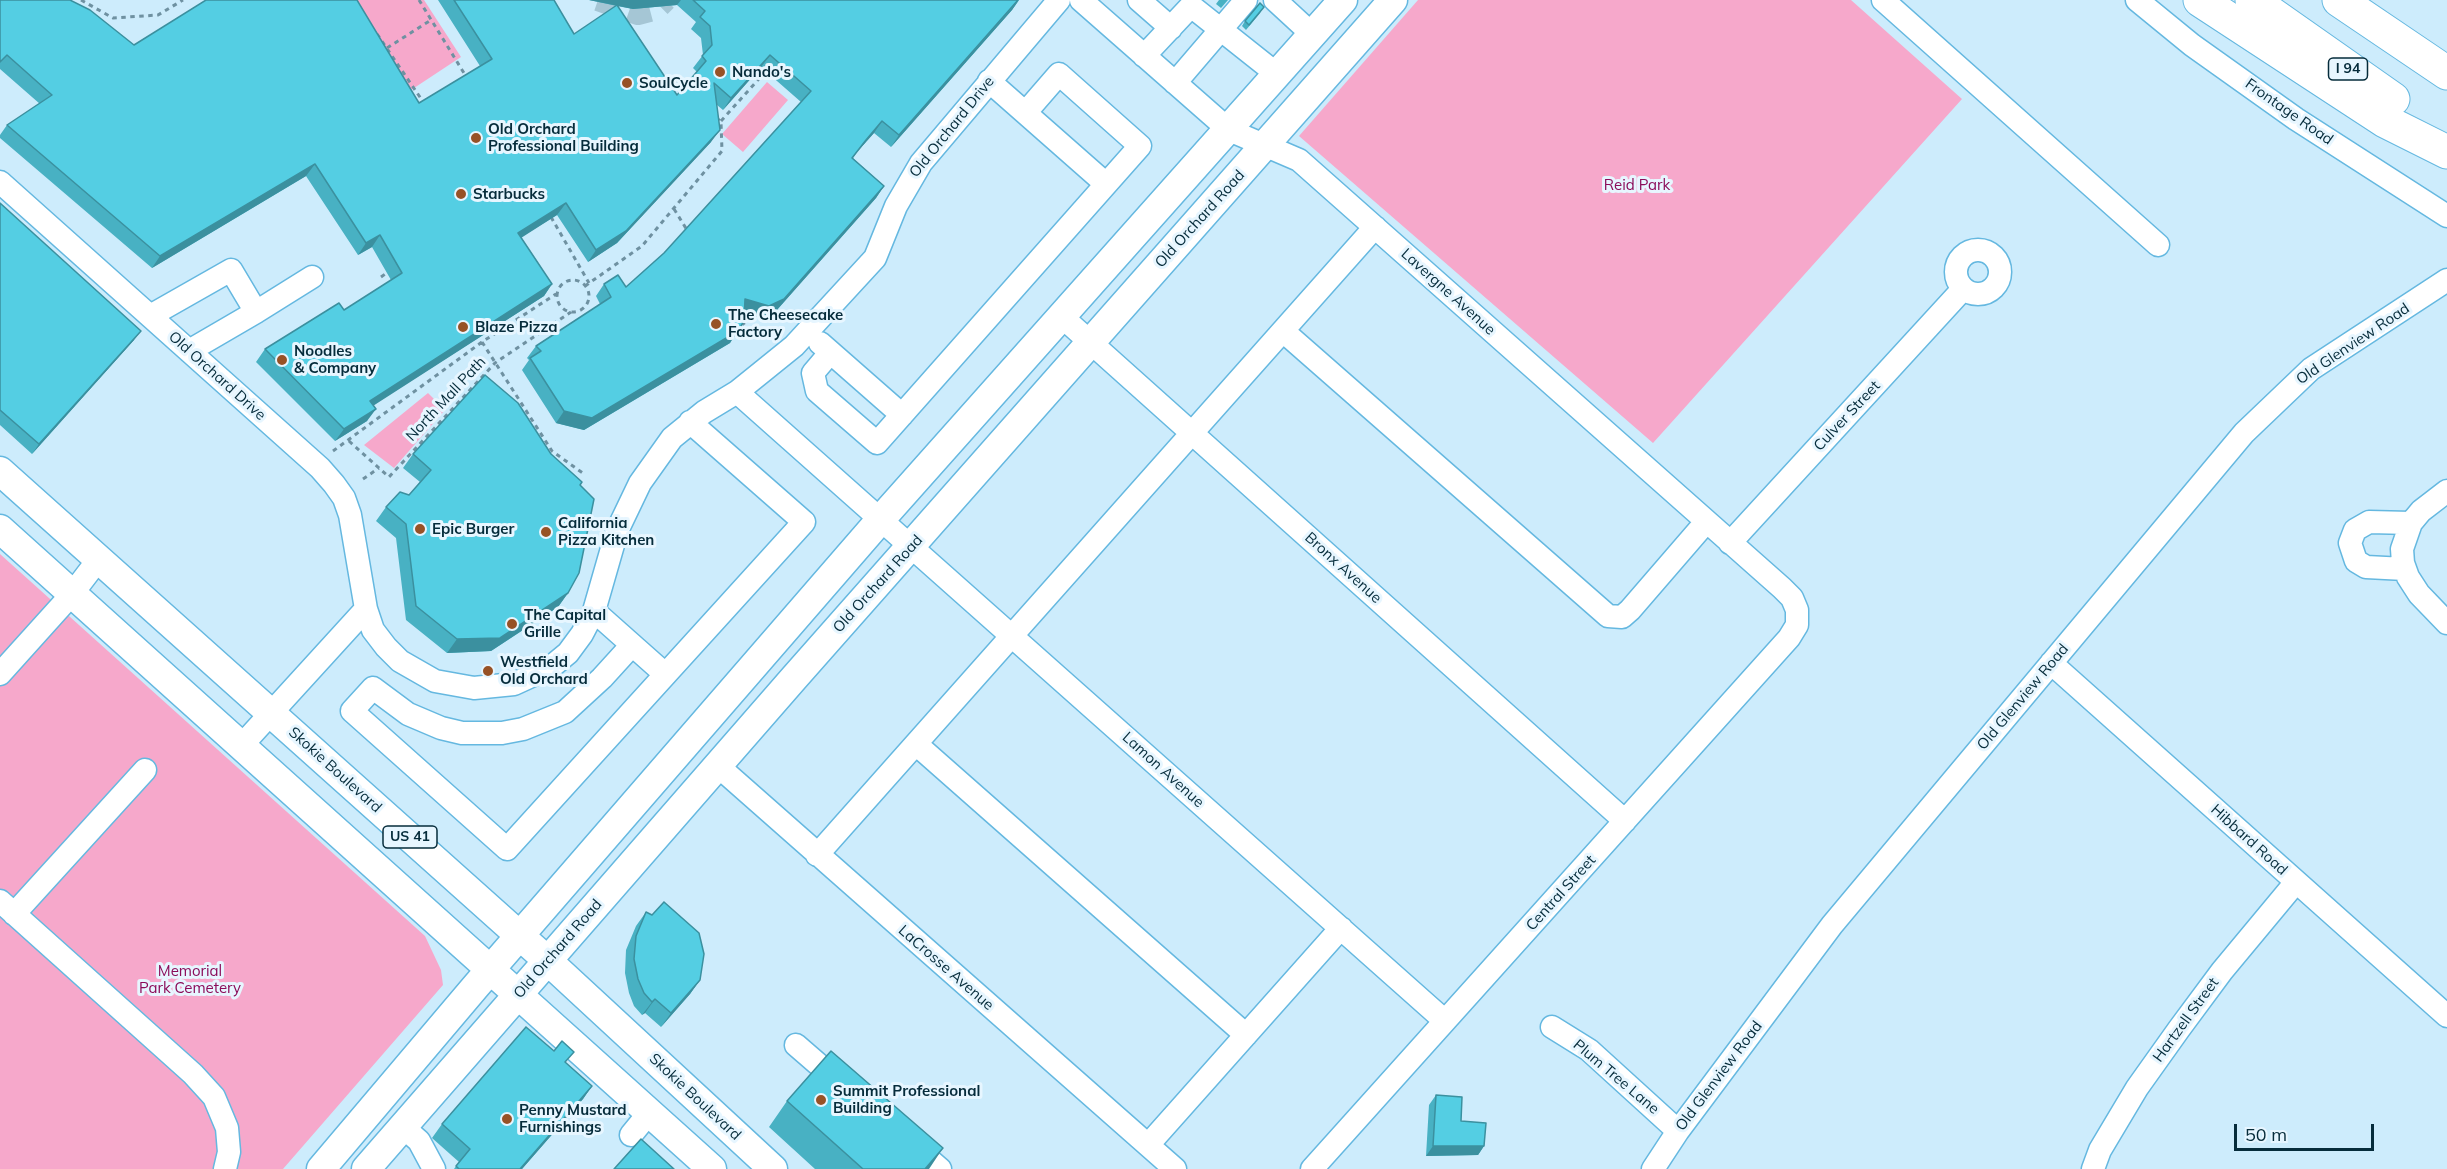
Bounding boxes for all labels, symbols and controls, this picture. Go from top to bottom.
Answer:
road number: I 94 [2328,58,2368,80]
place label: Nando's [732,63,791,81]
marker: Nando's [713,65,727,79]
street label: Old Orchard Drive [906,73,998,181]
place label: SoulCycle [639,74,708,92]
street label: Frontage Road [2242,75,2336,149]
marker: SoulCycle [620,76,634,90]
place label: Old Orchard Professional Building [488,120,639,155]
marker: Old Orchard Professional Building [469,131,483,145]
street label: Old Orchard Road [1151,166,1249,272]
park label: Reid Park [1604,176,1670,194]
place label: Starbucks [473,185,545,203]
marker: Starbucks [454,187,468,201]
street label: Lavergne Avenue [1397,245,1499,339]
street label: Old Glenview Road [2293,299,2413,389]
place label: The Cheesecake Factory [728,306,843,341]
marker: The Cheesecake Factory [709,317,723,331]
place label: Blaze Pizza [475,318,558,336]
marker: Blaze Pizza [456,320,470,334]
street label: Old Orchard Drive [165,328,269,424]
place label: Noodles & Company [294,342,376,377]
marker: Noodles & Company [275,353,289,367]
street label: North Mall Path [402,353,490,445]
street label: Culver Street [1810,377,1884,455]
place label: California Pizza Kitchen [558,514,654,549]
place label: Epic Burger [432,520,514,538]
marker: Epic Burger [413,522,427,536]
marker: California Pizza Kitchen [539,525,553,539]
street label: Bronx Avenue [1301,529,1385,607]
street label: Old Orchard Road [829,531,927,637]
place label: The Capital Grille [524,606,606,641]
marker: The Capital Grille [505,617,519,631]
street label: Old Glenview Road [1973,640,2073,754]
place label: Westfield Old Orchard [500,653,588,688]
marker: Westfield Old Orchard [481,664,495,678]
street label: Skokie Boulevard [285,723,385,817]
street label: Lamon Avenue [1118,729,1208,811]
street label: Hibbard Road [2207,801,2291,879]
road number: US 41 [383,826,437,848]
street label: Central Street [1522,852,1600,934]
street label: Old Orchard Road [510,896,606,1002]
street label: LaCrosse Avenue [895,922,997,1014]
park label: Memorial Park Cemetery [139,962,241,997]
street label: Hartzell Street [2149,974,2223,1066]
street label: Old Glenview Road [1672,1018,1766,1134]
street label: Plum Tree Lane [1569,1036,1663,1118]
street label: Skokie Boulevard [645,1050,745,1144]
place label: Summit Professional Building [833,1082,980,1117]
marker: Summit Professional Building [814,1093,828,1107]
place label: Penny Mustard Furnishings [519,1101,627,1136]
marker: Penny Mustard Furnishings [500,1112,514,1126]
scale bar [2237,1112,2376,1150]
text: 50 m [2245,1123,2287,1146]

